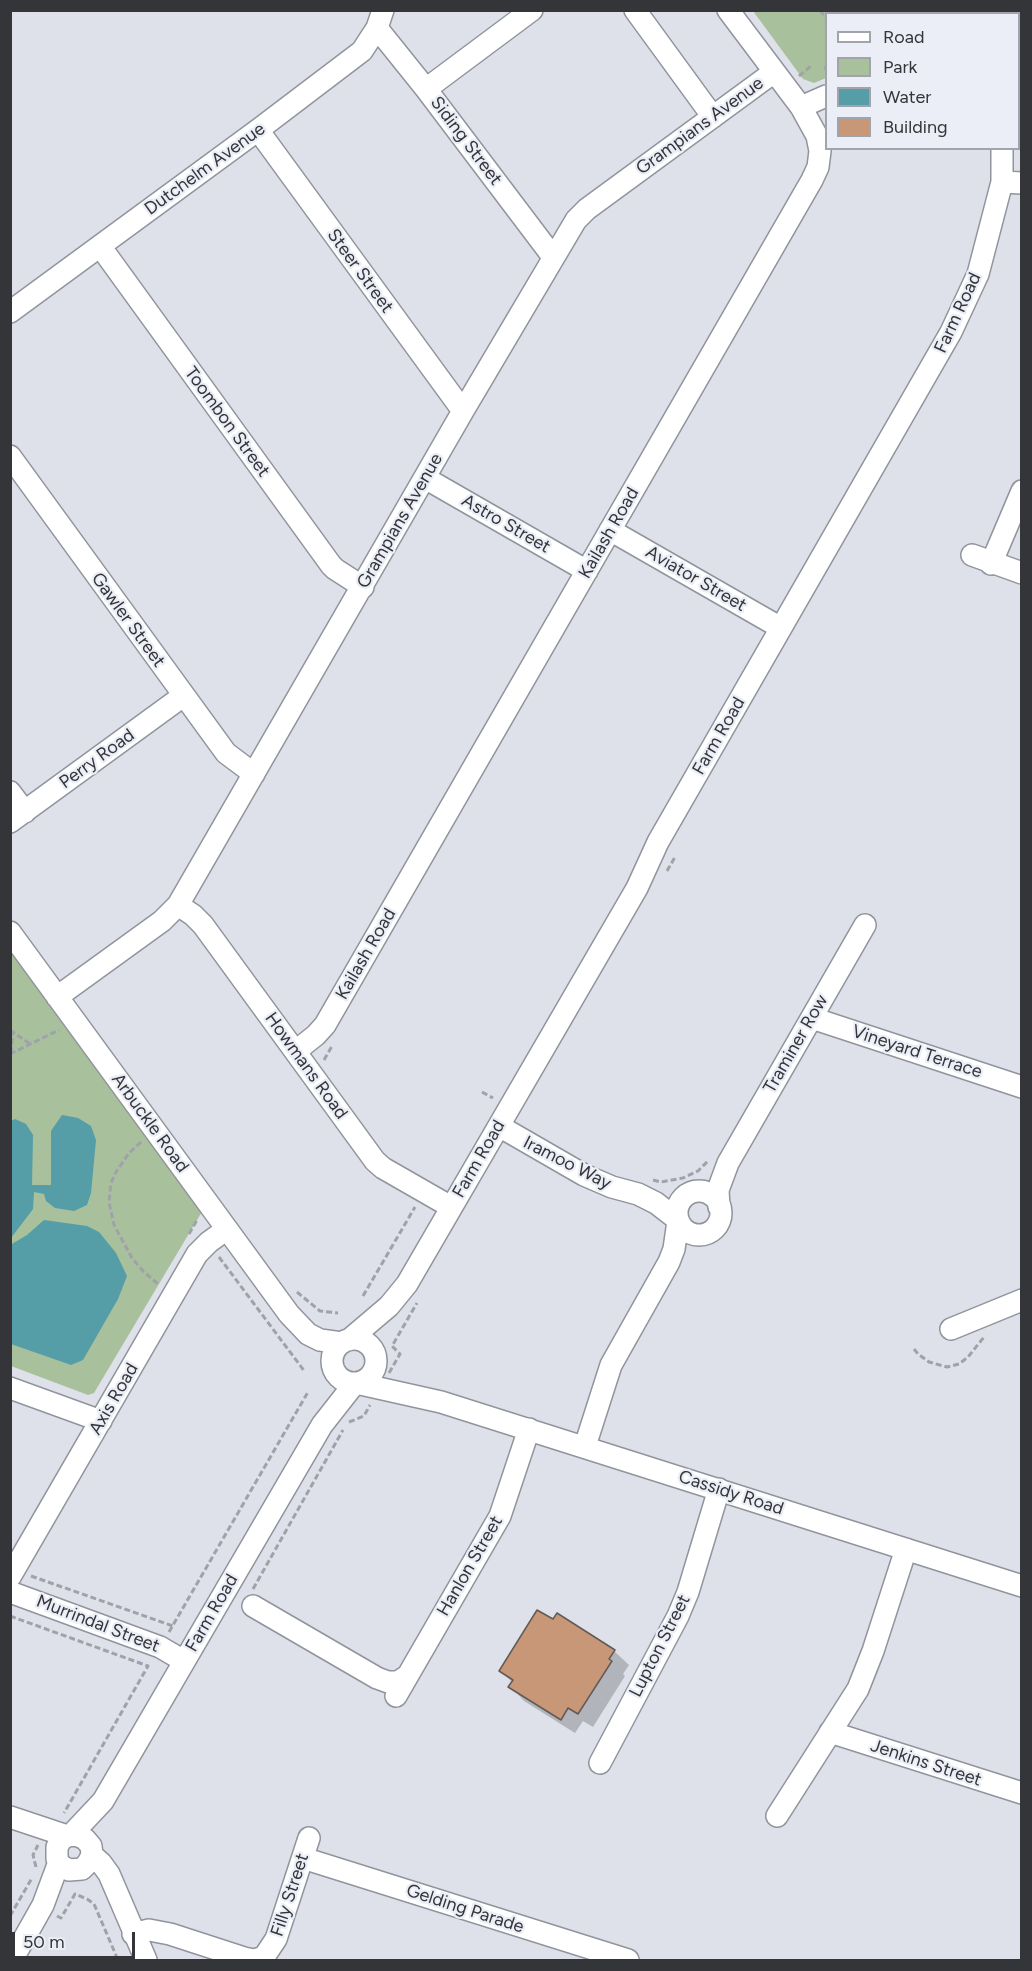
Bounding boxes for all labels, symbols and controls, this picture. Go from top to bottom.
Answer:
legend [825,12,1020,150]
text: Road [883,26,924,48]
text: Park [883,56,917,78]
street label: Grampians Avenue [632,73,768,179]
text: Water [883,86,931,108]
street label: Siding Street [426,92,506,190]
text: Building [883,116,948,138]
street label: Dutchelm Avenue [141,118,269,220]
street label: Steer Street [322,225,398,317]
street label: Farm Road [930,269,986,357]
street label: Toombon Street [180,363,274,481]
street label: Grampians Avenue [353,450,447,592]
street label: Kailash Road [574,484,644,582]
street label: Astro Street [458,490,554,558]
street label: Aviator Street [642,541,750,617]
street label: Gawler Street [86,569,170,671]
street label: Farm Road [688,693,750,779]
street label: Perry Road [55,725,139,793]
street label: Kailash Road [331,905,401,1003]
street label: Traminer Row [759,991,833,1097]
street label: Howmans Road [260,1008,352,1124]
street label: Vineyard Terrace [849,1021,985,1083]
street label: Arbuckle Road [107,1069,193,1177]
street label: Farm Road [448,1116,510,1202]
street label: Iramoo Way [519,1132,615,1194]
street label: Axis Road [85,1359,143,1439]
street label: Cassidy Road [676,1466,786,1520]
street label: Hanlon Street [433,1512,507,1620]
street label: Farm Road [181,1570,243,1656]
street label: Murrindal Street [33,1591,163,1657]
street label: Lupton Street [625,1591,695,1701]
street label: Jenkins Street [868,1735,984,1791]
street label: Filly Street [266,1851,314,1939]
street label: Gelding Parade [404,1880,526,1938]
scale bar [15,1920,138,1958]
text: 50 m [23,1931,65,1953]

